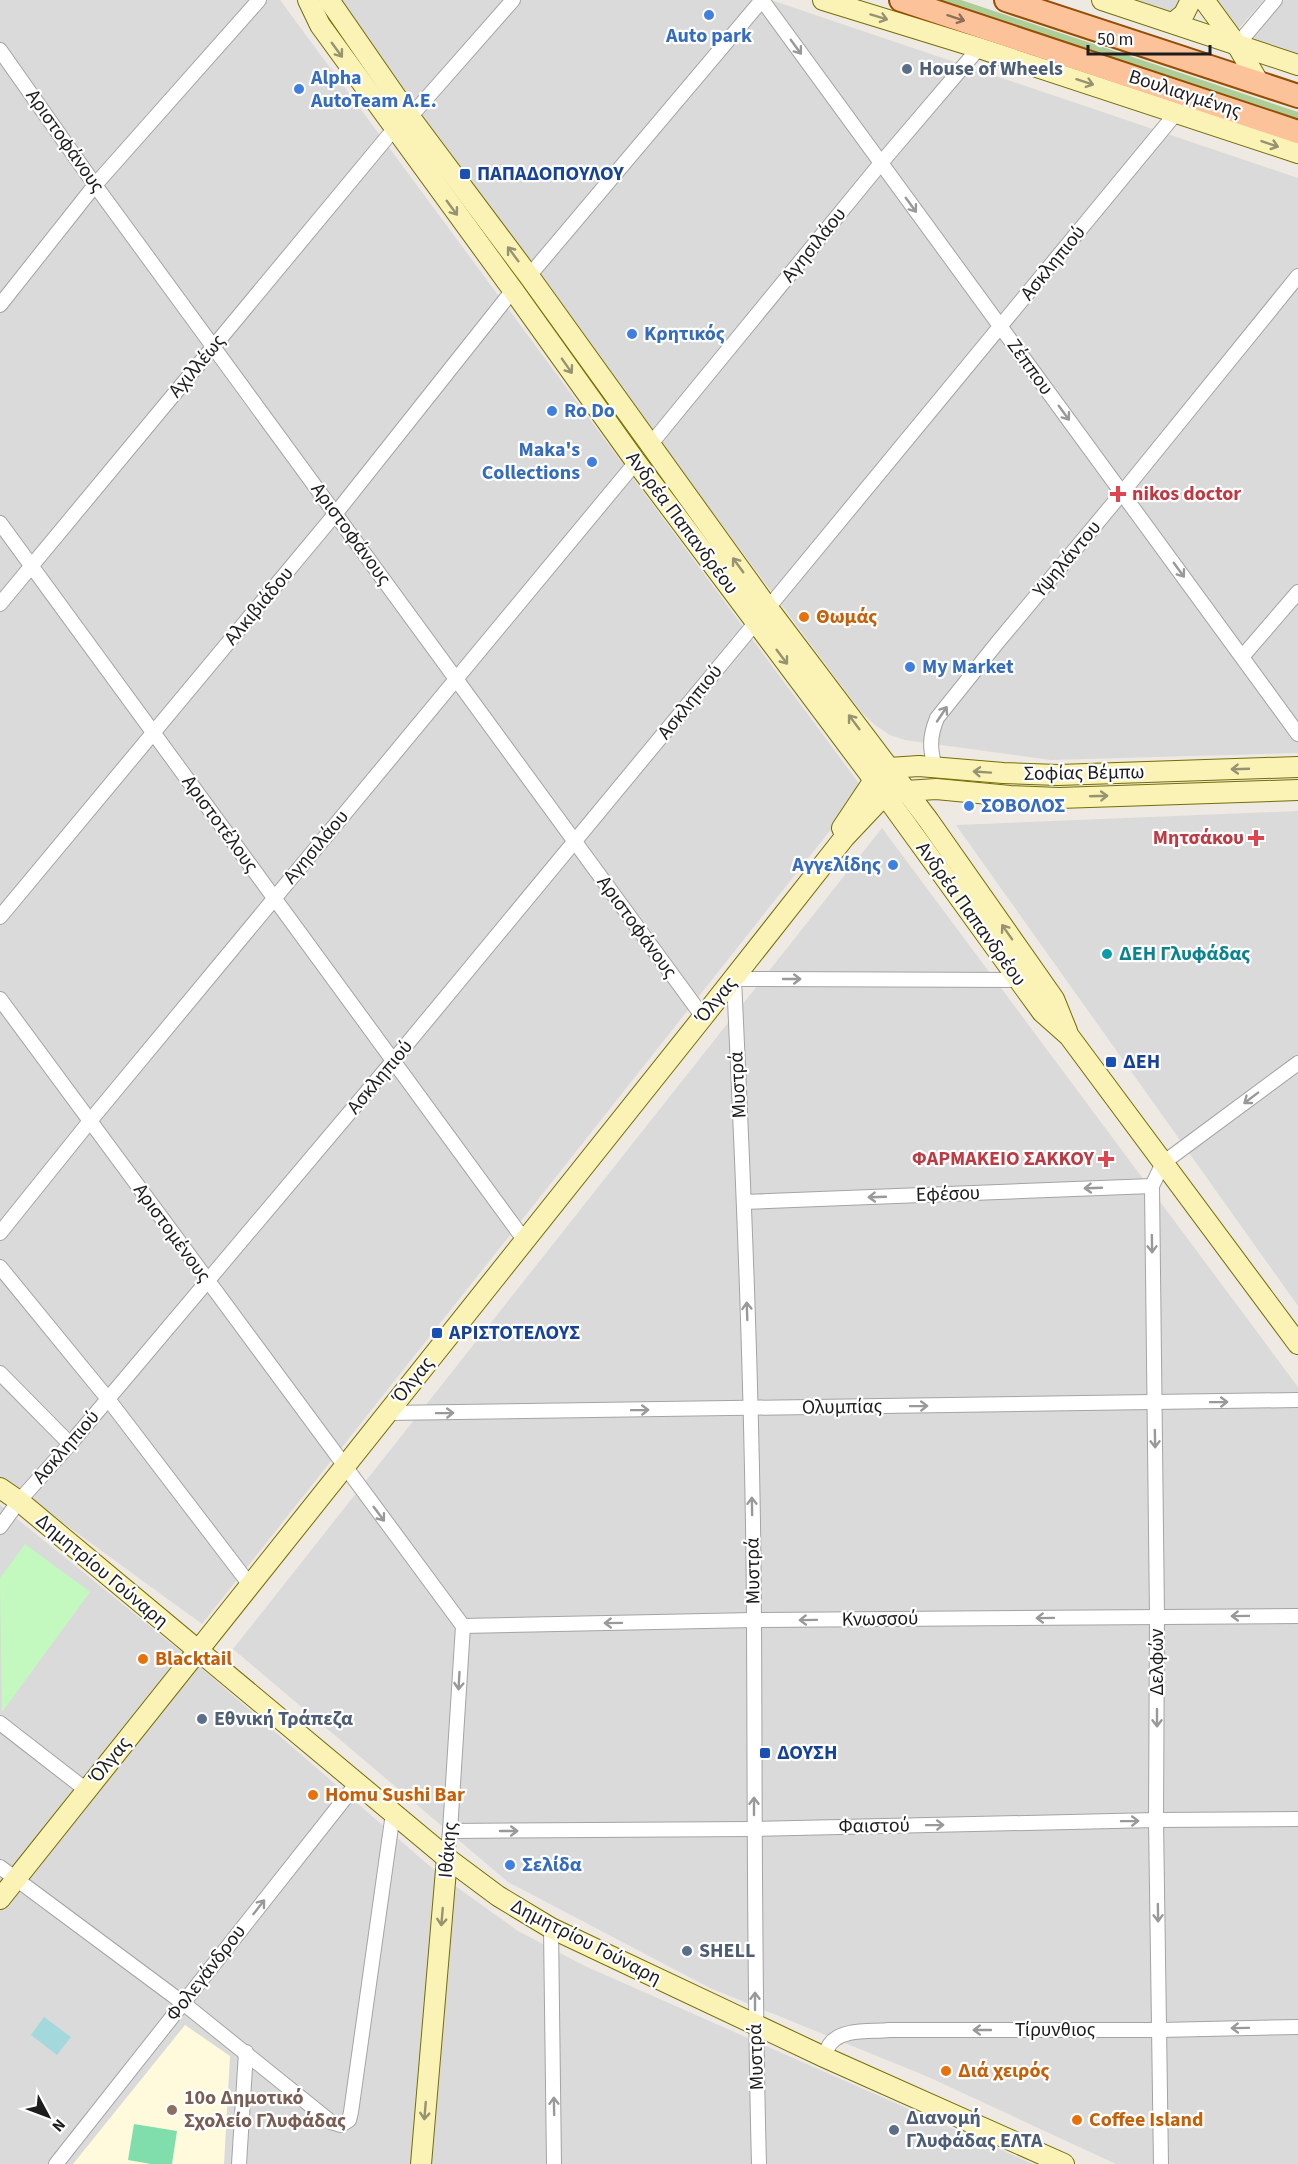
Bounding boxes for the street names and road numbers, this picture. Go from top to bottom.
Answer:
street label: Βουλιαγμένης [1125,63,1245,125]
street label: Αριστοφάνους [19,83,111,199]
street label: Αγησιλάου [775,202,853,288]
street label: Ασκληπιού [1014,219,1092,307]
street label: Αχιλλέως [162,328,232,404]
street label: Ζέππου [1000,333,1060,401]
street label: Ανδρέα Παπανδρέου [619,446,745,600]
street label: Αριστοφάνους [304,477,398,591]
street label: Υψηλάντου [1026,514,1108,604]
street label: Αλκιβιάδου [218,561,300,651]
street label: Ασκληπιού [651,658,729,746]
street label: Σοφίας Βέμπω [1023,758,1145,788]
street label: Αριστοτέλους [175,770,265,879]
street label: Αγησιλάου [277,804,355,890]
street label: Ανδρέα Παπανδρέου [909,836,1033,992]
street label: Αριστοφάνους [590,870,684,984]
street label: Όλγας [688,970,744,1030]
street label: Ασκληπιού [340,1034,420,1120]
street label: Μυστρά [722,1051,754,1119]
street label: Αριστομένους [126,1178,218,1289]
street label: Εφέσου [915,1179,981,1209]
street label: Όλγας [385,1350,441,1410]
street label: Ολυμπίας [802,1392,883,1422]
street label: Ασκληπιού [26,1404,106,1490]
street label: Δημητρίου Γούναρη [30,1507,174,1635]
street label: Μυστρά [738,1537,768,1605]
street label: Κνωσσού [841,1604,919,1634]
street label: Δελφών [1143,1628,1171,1696]
street label: Όλγας [82,1730,138,1790]
street label: Φαιστού [838,1811,910,1841]
street label: Ιθάκης [432,1820,464,1879]
street label: Δημητρίου Γούναρη [506,1892,666,1992]
street label: Φολεγάνδρου [159,1919,253,2027]
street label: Τίρυνθιος [1015,2016,1096,2044]
street label: Μυστρά [741,2023,771,2091]

